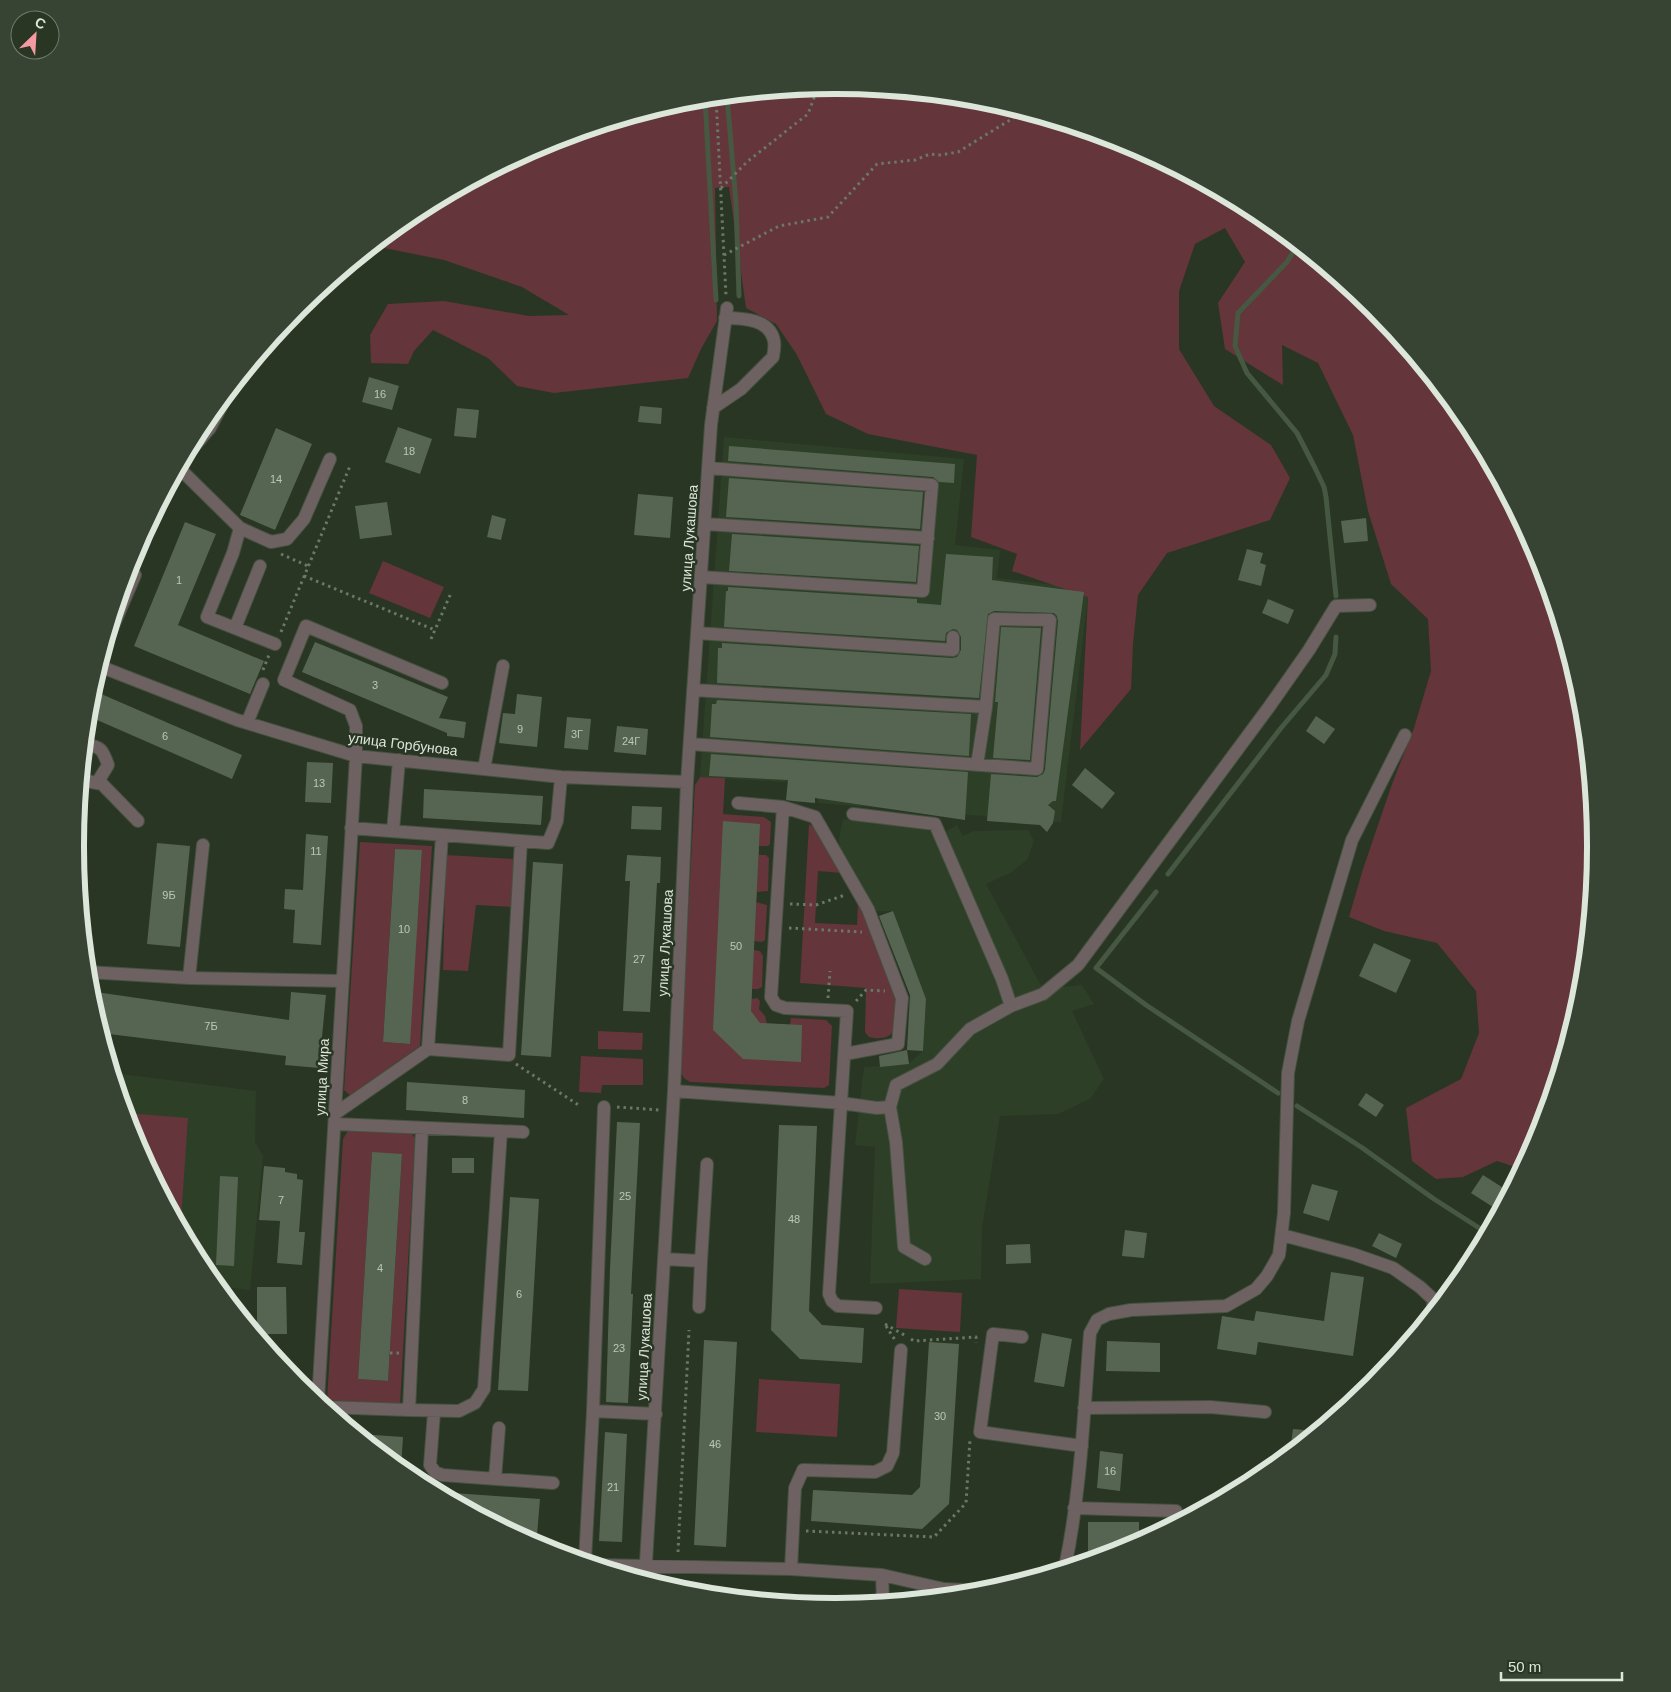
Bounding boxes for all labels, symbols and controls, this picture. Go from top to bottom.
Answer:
north arrow [10,10,60,60]
text: С [33,14,48,33]
house number: 16 [374,388,386,400]
house number: 18 [403,445,415,457]
house number: 14 [270,473,282,485]
street label: улица Лукашова [677,484,701,592]
house number: 1 [176,574,182,586]
house number: 3 [372,679,378,691]
house number: 9 [517,723,523,735]
house number: 3Г [571,728,583,740]
street label: улица Горбунова [347,729,459,759]
house number: 6 [162,730,168,742]
house number: 24Г [622,735,640,747]
house number: 13 [313,777,325,789]
house number: 11 [310,845,322,857]
house number: 9Б [162,889,176,901]
street label: улица Лукашова [654,889,676,997]
house number: 10 [398,923,410,935]
house number: 50 [730,940,742,952]
house number: 27 [633,953,645,965]
house number: 7Б [204,1020,218,1032]
street label: улица Мира [312,1038,332,1116]
house number: 8 [462,1094,468,1106]
house number: 25 [619,1190,631,1202]
house number: 7 [278,1194,284,1206]
house number: 48 [788,1213,800,1225]
house number: 4 [377,1262,383,1274]
house number: 6 [516,1288,522,1300]
street label: улица Лукашова [633,1293,655,1401]
house number: 23 [613,1342,625,1354]
house number: 30 [934,1410,946,1422]
house number: 46 [709,1438,721,1450]
house number: 16 [1104,1465,1116,1477]
house number: 21 [607,1481,619,1493]
scale bar [1501,1650,1622,1682]
text: 50 m [1508,1658,1541,1675]

